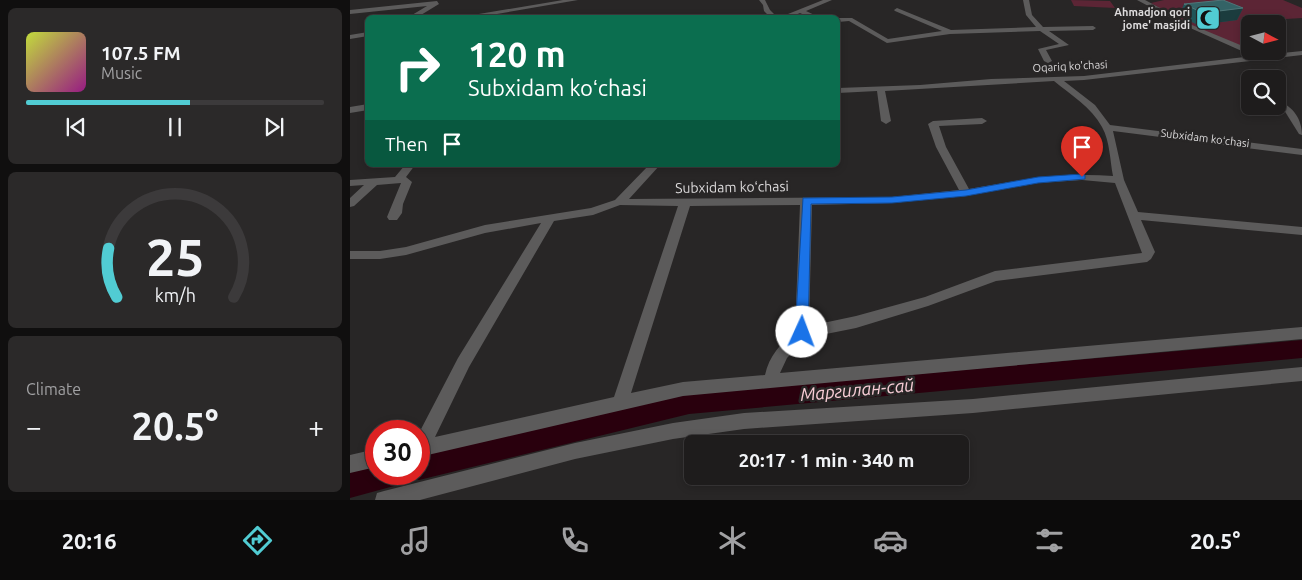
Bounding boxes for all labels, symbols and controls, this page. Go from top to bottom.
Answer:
mosque icon: Ahmadjon qori jome' masjidi [1195,5,1221,31]
place label: Ahmadjon qori jome' masjidi [1114,6,1190,31]
north arrow [1241,15,1286,60]
map controls [1241,15,1286,115]
text: 120 m [468,34,566,74]
icon: right [385,35,450,100]
text: 107.5 FM [101,42,181,64]
street label: Oqariq ko'chasi [1032,58,1108,74]
text: Music [101,64,142,82]
button: search [1241,70,1286,115]
text: Subxidam koʻchasi [468,75,647,100]
icon: previous [62,113,90,141]
icon: pause [161,113,189,141]
icon: next [260,113,288,141]
pin [1061,126,1103,177]
street label: Subxidam koʻchasi [1160,127,1250,149]
icon: arrive [438,130,466,158]
text: Then [385,133,428,155]
icon: arrive [1068,133,1096,161]
street label: Subxidam koʻchasi [675,178,789,196]
text: 25 [146,228,204,286]
text: km/h [154,285,196,305]
position arrow [775,305,827,357]
water label: Маргилан-сай [799,374,915,404]
text: Climate [26,380,81,398]
text: 20.5° [131,405,219,447]
text: − [26,411,42,442]
text: + [308,411,324,442]
speed limit sign: 30 [365,420,430,485]
text: 20:17 · 1 min · 340 m [739,449,914,471]
icon: directions [240,523,275,558]
icon: music [398,523,433,558]
icon: phone [557,523,592,558]
icon: climate [715,523,750,558]
icon: car [873,523,908,558]
icon: filters [1032,523,1067,558]
text: 20:16 [62,528,117,553]
text: 20.5° [1190,528,1240,553]

